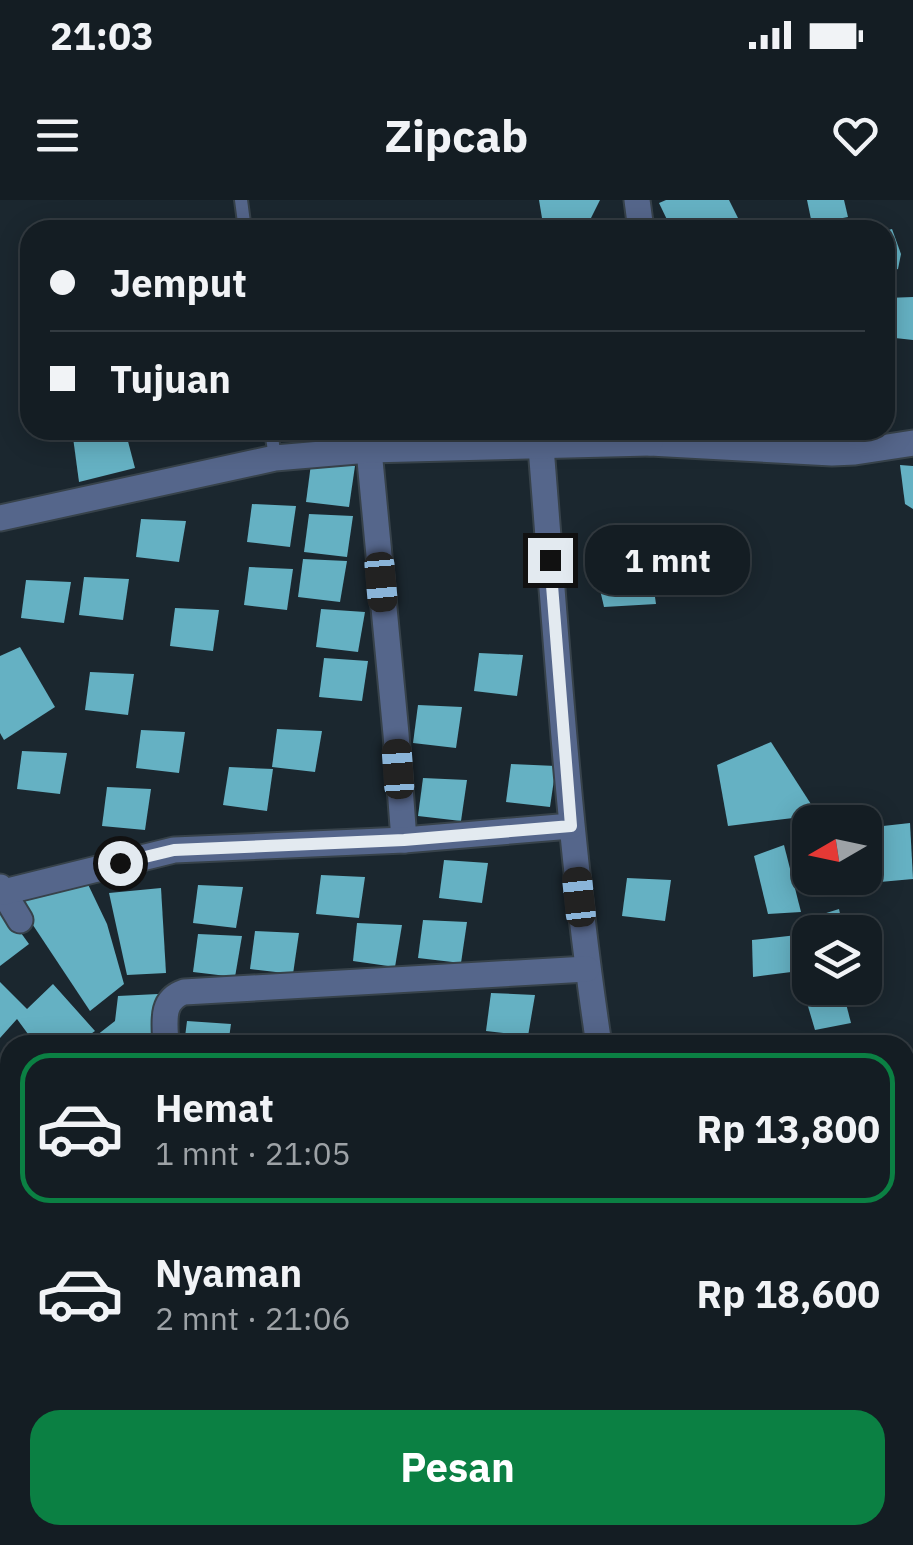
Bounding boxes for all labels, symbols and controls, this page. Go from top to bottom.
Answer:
text: 21:03 [50,11,154,60]
text: Zipcab [385,106,528,164]
icon: menu [30,108,85,163]
icon: heart [828,108,883,163]
text: Jemput [110,258,247,307]
text: Tujuan [110,354,231,403]
callout: 1 mnt [585,525,750,595]
route end [528,538,573,583]
text: 1 mnt [624,539,711,581]
car [363,551,399,613]
car [381,738,415,800]
north arrow [792,805,882,895]
map controls [792,805,882,1005]
route start [98,841,143,886]
car [561,866,597,928]
button: layers [792,915,882,1005]
icon: car [35,1083,125,1173]
text: Hemat [155,1083,274,1132]
text: Rp 13,800 [697,1104,880,1153]
text: 1 mnt · 21:05 [155,1132,351,1174]
icon: car [35,1248,125,1338]
text: Nyaman [155,1248,302,1297]
text: Rp 18,600 [697,1269,880,1318]
text: 2 mnt · 21:06 [155,1297,351,1339]
button: Pesan [30,1410,885,1525]

